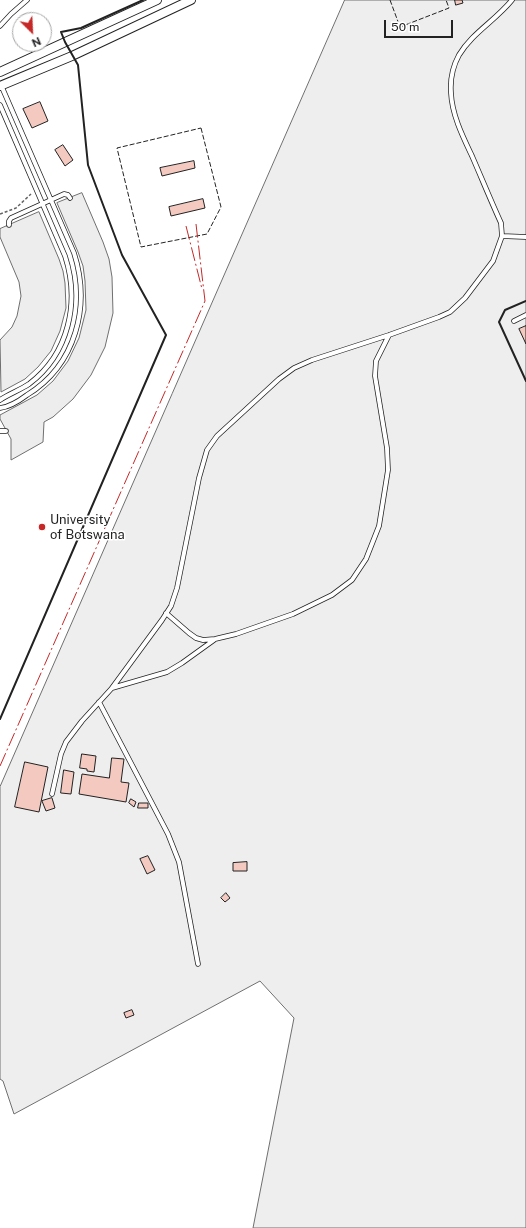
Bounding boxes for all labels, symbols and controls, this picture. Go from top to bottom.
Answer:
north arrow [12,12,52,52]
scale bar [386,12,455,38]
text: 50 m [391,20,419,34]
text: N [30,35,43,49]
place label: University of Botswana [50,512,125,543]
marker: University of Botswana [37,522,47,532]

